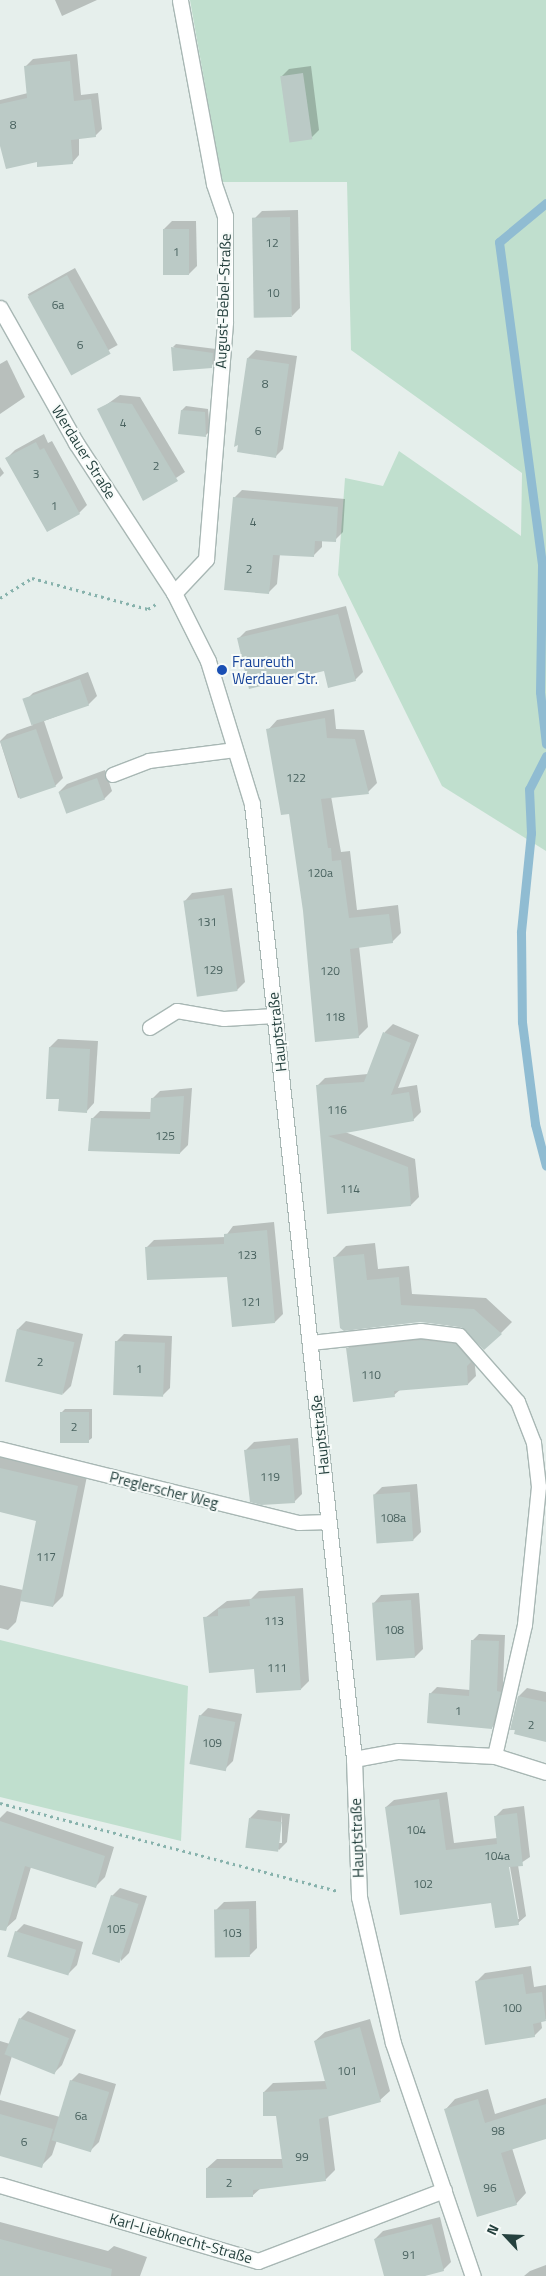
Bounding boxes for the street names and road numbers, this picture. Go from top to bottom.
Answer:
street label: August-Bebel-Straße [212,233,234,369]
street label: Werdauer Straße [48,402,120,502]
street label: Hauptstraße [264,991,290,1073]
street label: Hauptstraße [307,1394,333,1476]
street label: Preglerscher Weg [108,1468,220,1512]
street label: Hauptstraße [347,1798,367,1878]
street label: Karl-Liebknecht-Straße [107,2209,255,2267]

